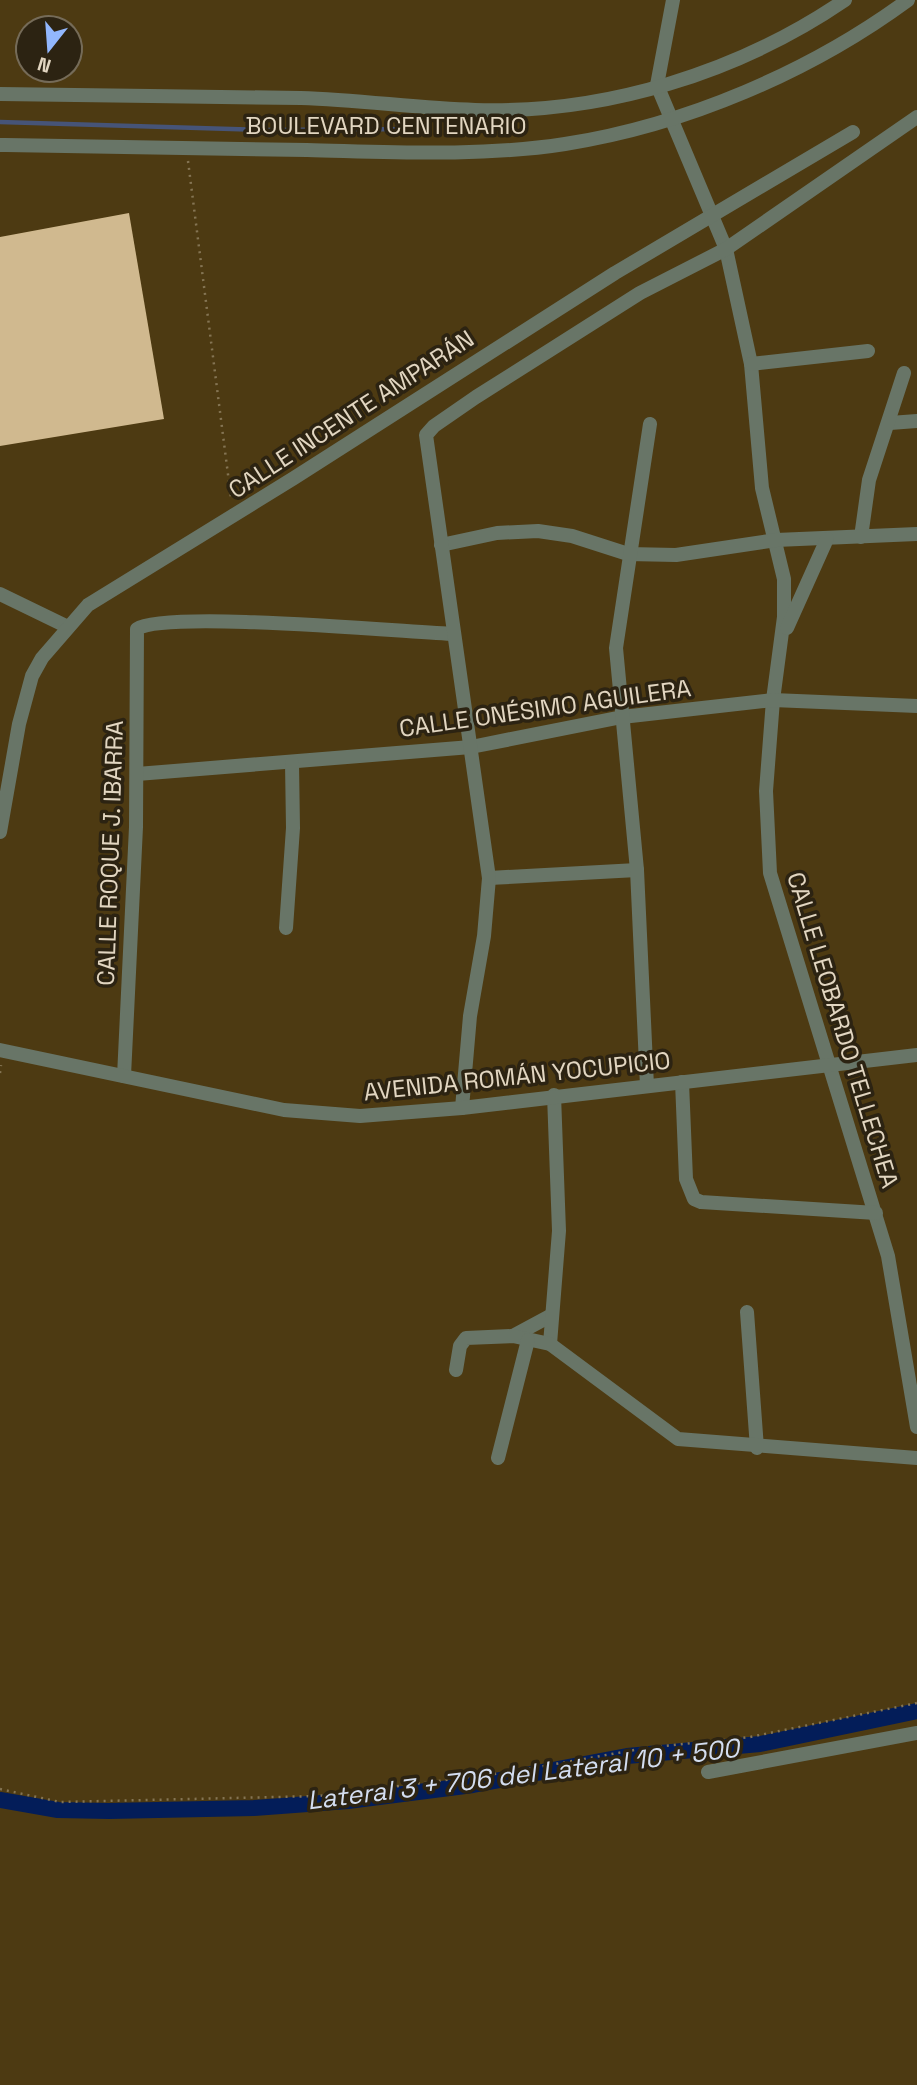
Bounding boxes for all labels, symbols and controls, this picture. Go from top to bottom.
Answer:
north arrow [14,14,84,84]
text: N [34,51,54,79]
street label: BOULEVARD CENTENARIO [245,110,527,141]
street label: CALLE INCENTE AMPARÁN [222,323,480,505]
street label: CALLE ONÉSIMO AGUILERA [397,672,693,744]
street label: CALLE ROQUE J. IBARRA [90,720,130,986]
street label: CALLE LEOBARDO TELLECHEA [780,868,906,1192]
street label: AVENIDA ROMÁN YOCUPICIO [362,1044,672,1108]
water label: Lateral 3 + 706 del Lateral 10 + 500 [305,1730,743,1817]

